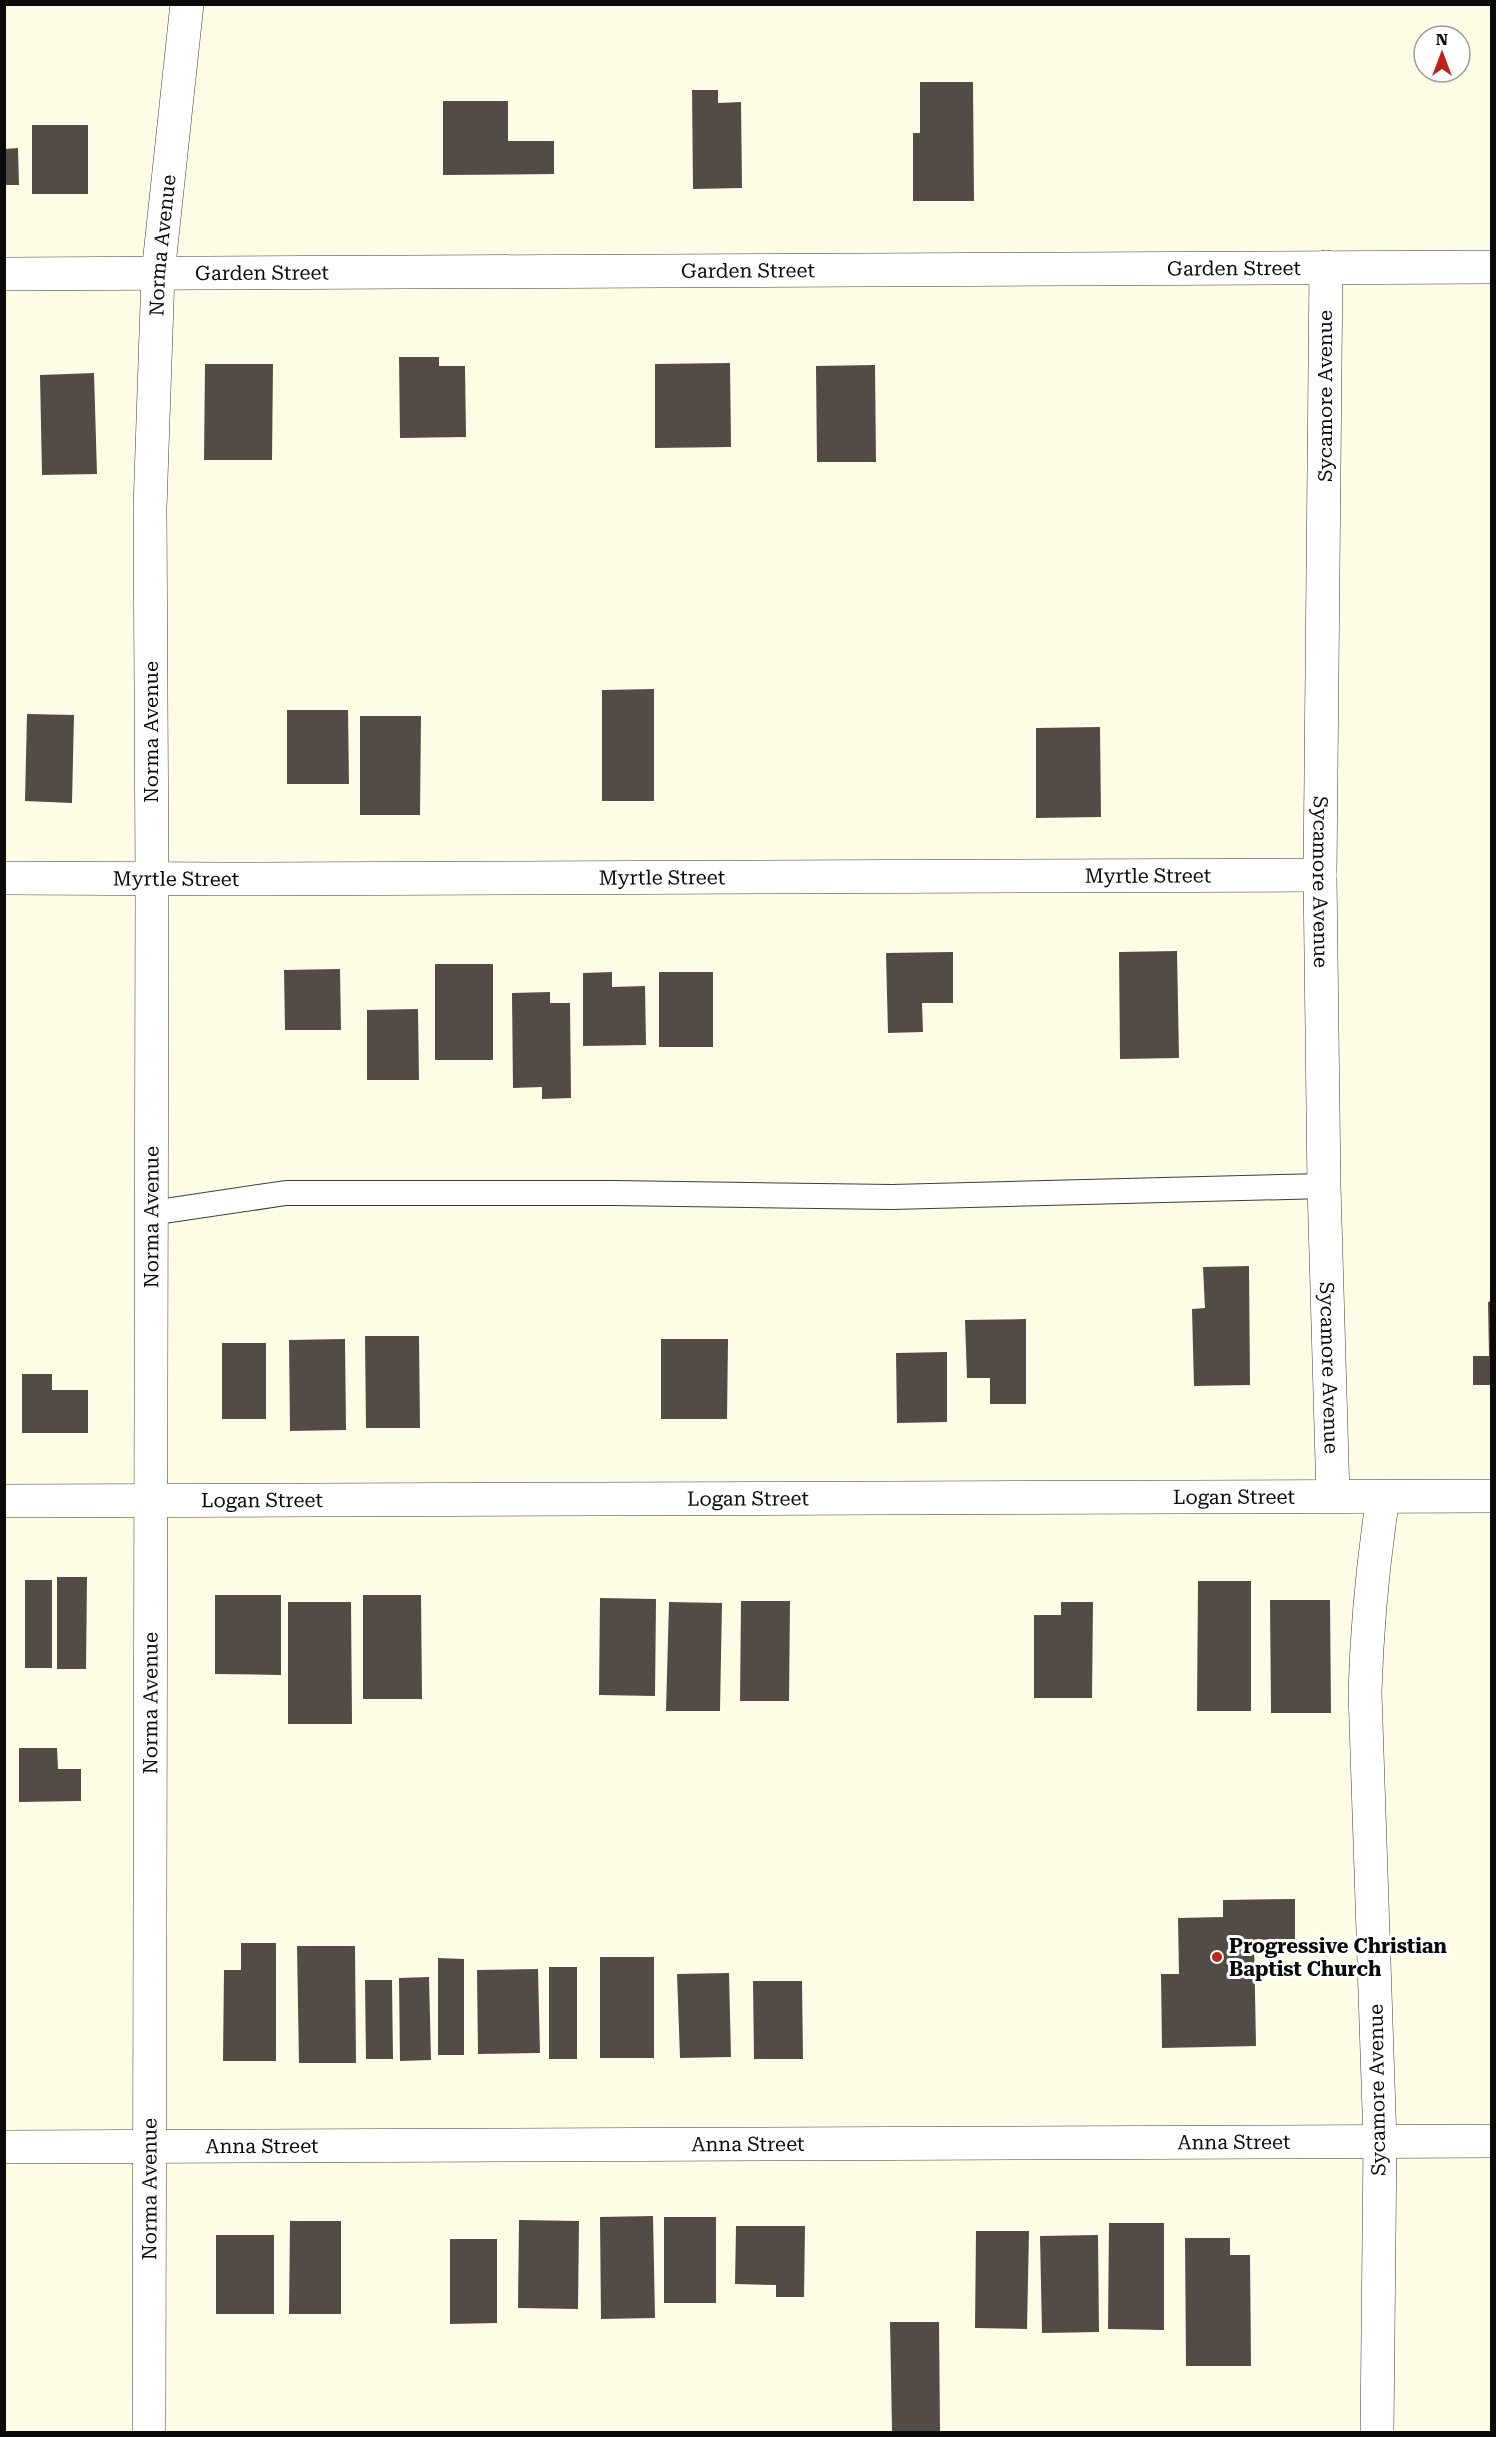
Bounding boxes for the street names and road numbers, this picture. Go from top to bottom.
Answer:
street label: Norma Avenue [145,173,181,317]
street label: Garden Street [1167,256,1302,281]
street label: Garden Street [681,258,816,283]
street label: Garden Street [195,260,330,285]
street label: Sycamore Avenue [1313,310,1337,482]
street label: Norma Avenue [139,661,163,803]
street label: Sycamore Avenue [1308,796,1333,968]
street label: Myrtle Street [1085,863,1212,888]
street label: Myrtle Street [599,865,726,890]
street label: Myrtle Street [113,866,240,891]
street label: Norma Avenue [139,1146,163,1288]
street label: Sycamore Avenue [1315,1282,1344,1454]
street label: Logan Street [1173,1485,1296,1509]
street label: Logan Street [687,1486,810,1511]
street label: Logan Street [201,1488,324,1512]
street label: Norma Avenue [138,1632,163,1774]
street label: Sycamore Avenue [1364,2004,1390,2176]
street label: Norma Avenue [137,2118,162,2260]
street label: Anna Street [1177,2130,1291,2154]
street label: Anna Street [691,2132,805,2156]
street label: Anna Street [205,2134,319,2158]

